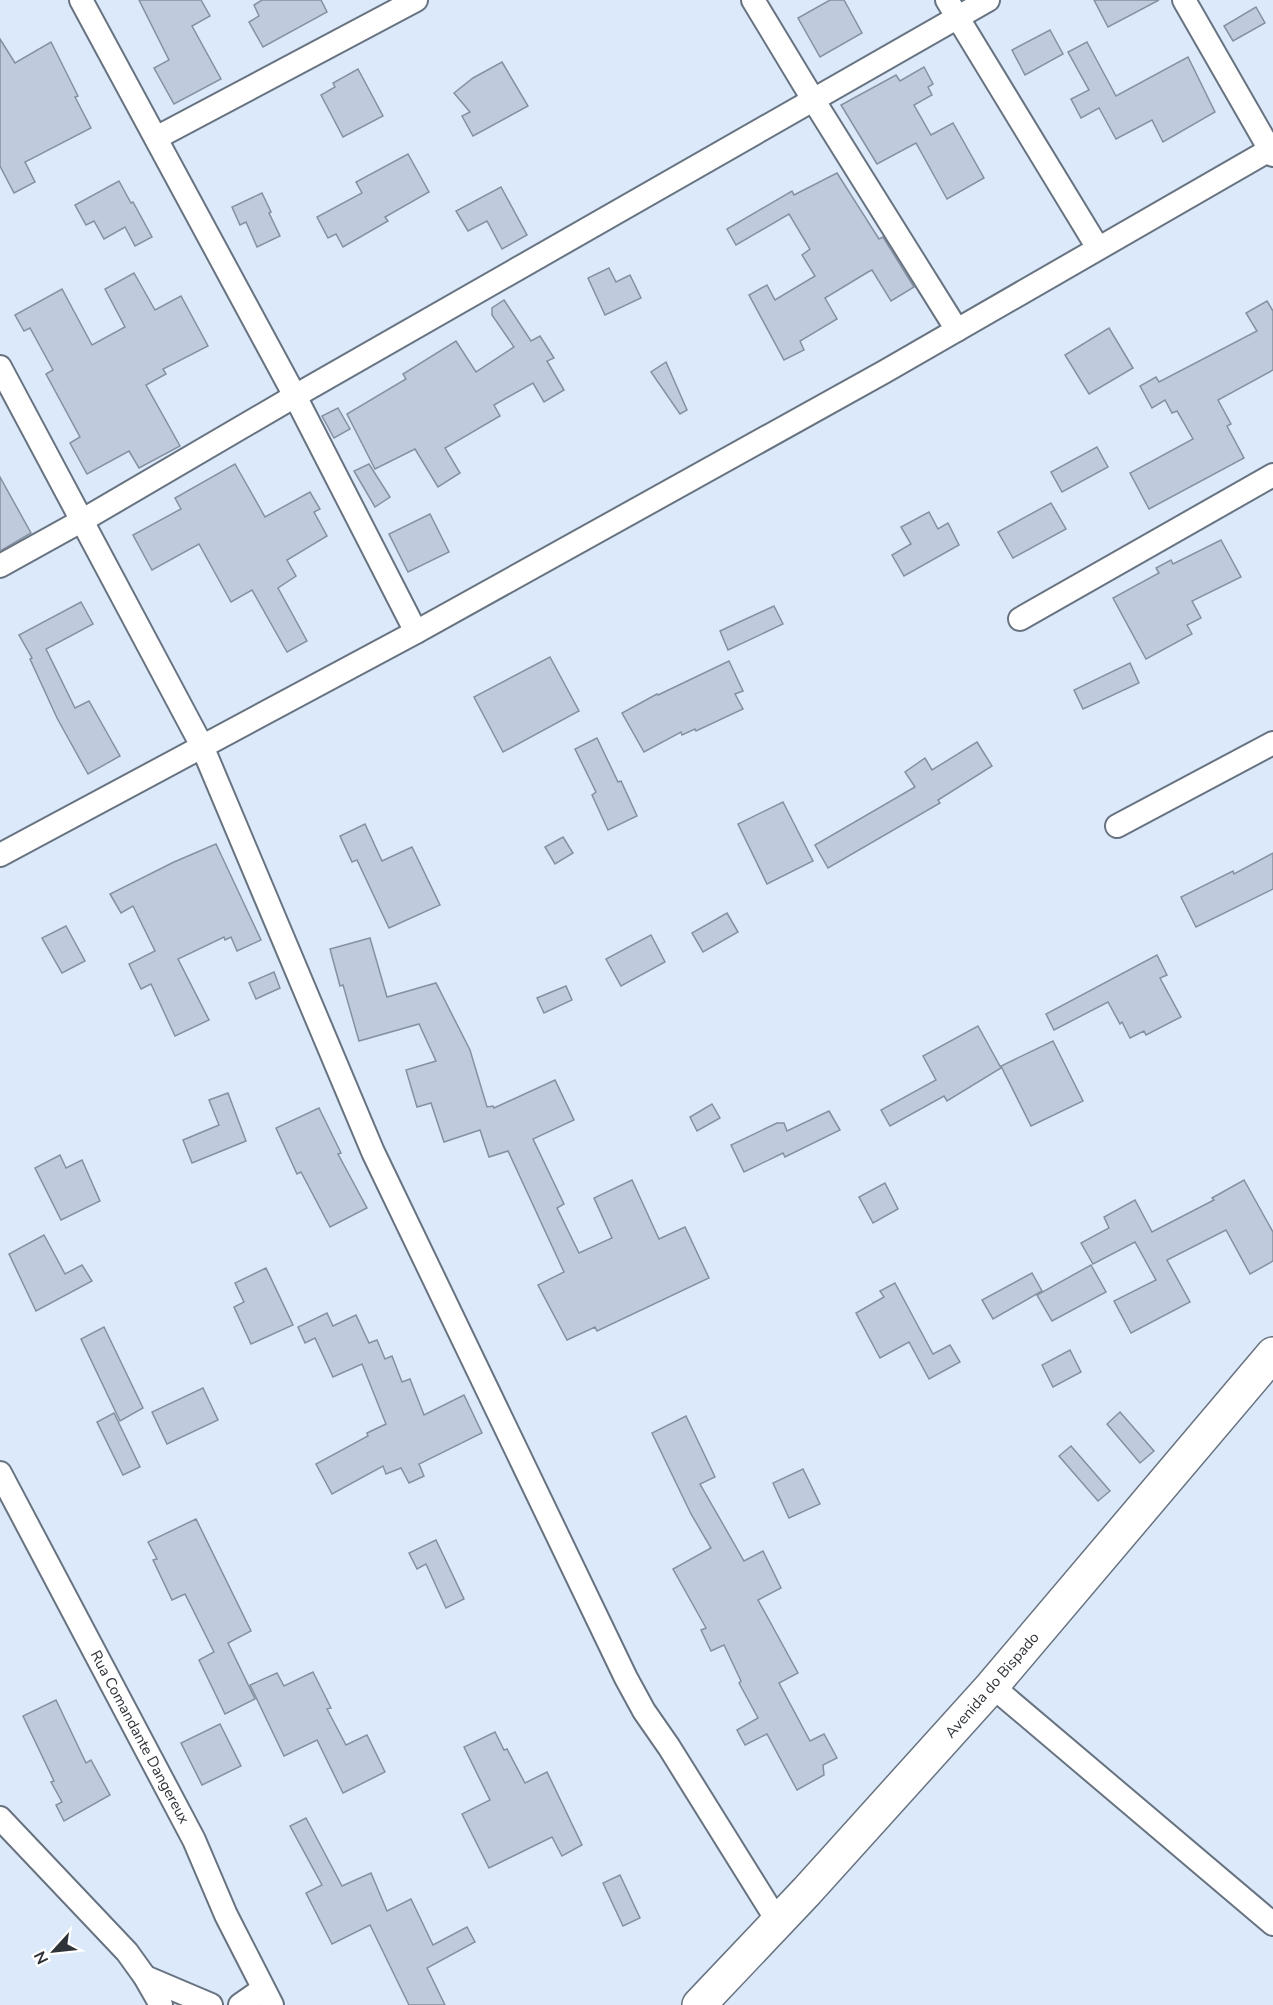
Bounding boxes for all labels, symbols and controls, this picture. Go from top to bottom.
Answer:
street label: Avenida do Bispado [940,1628,1044,1742]
street label: Rua Comandante Dangereux [86,1647,194,1827]
north arrow [24,1921,84,1981]
text: N [29,1947,54,1968]

